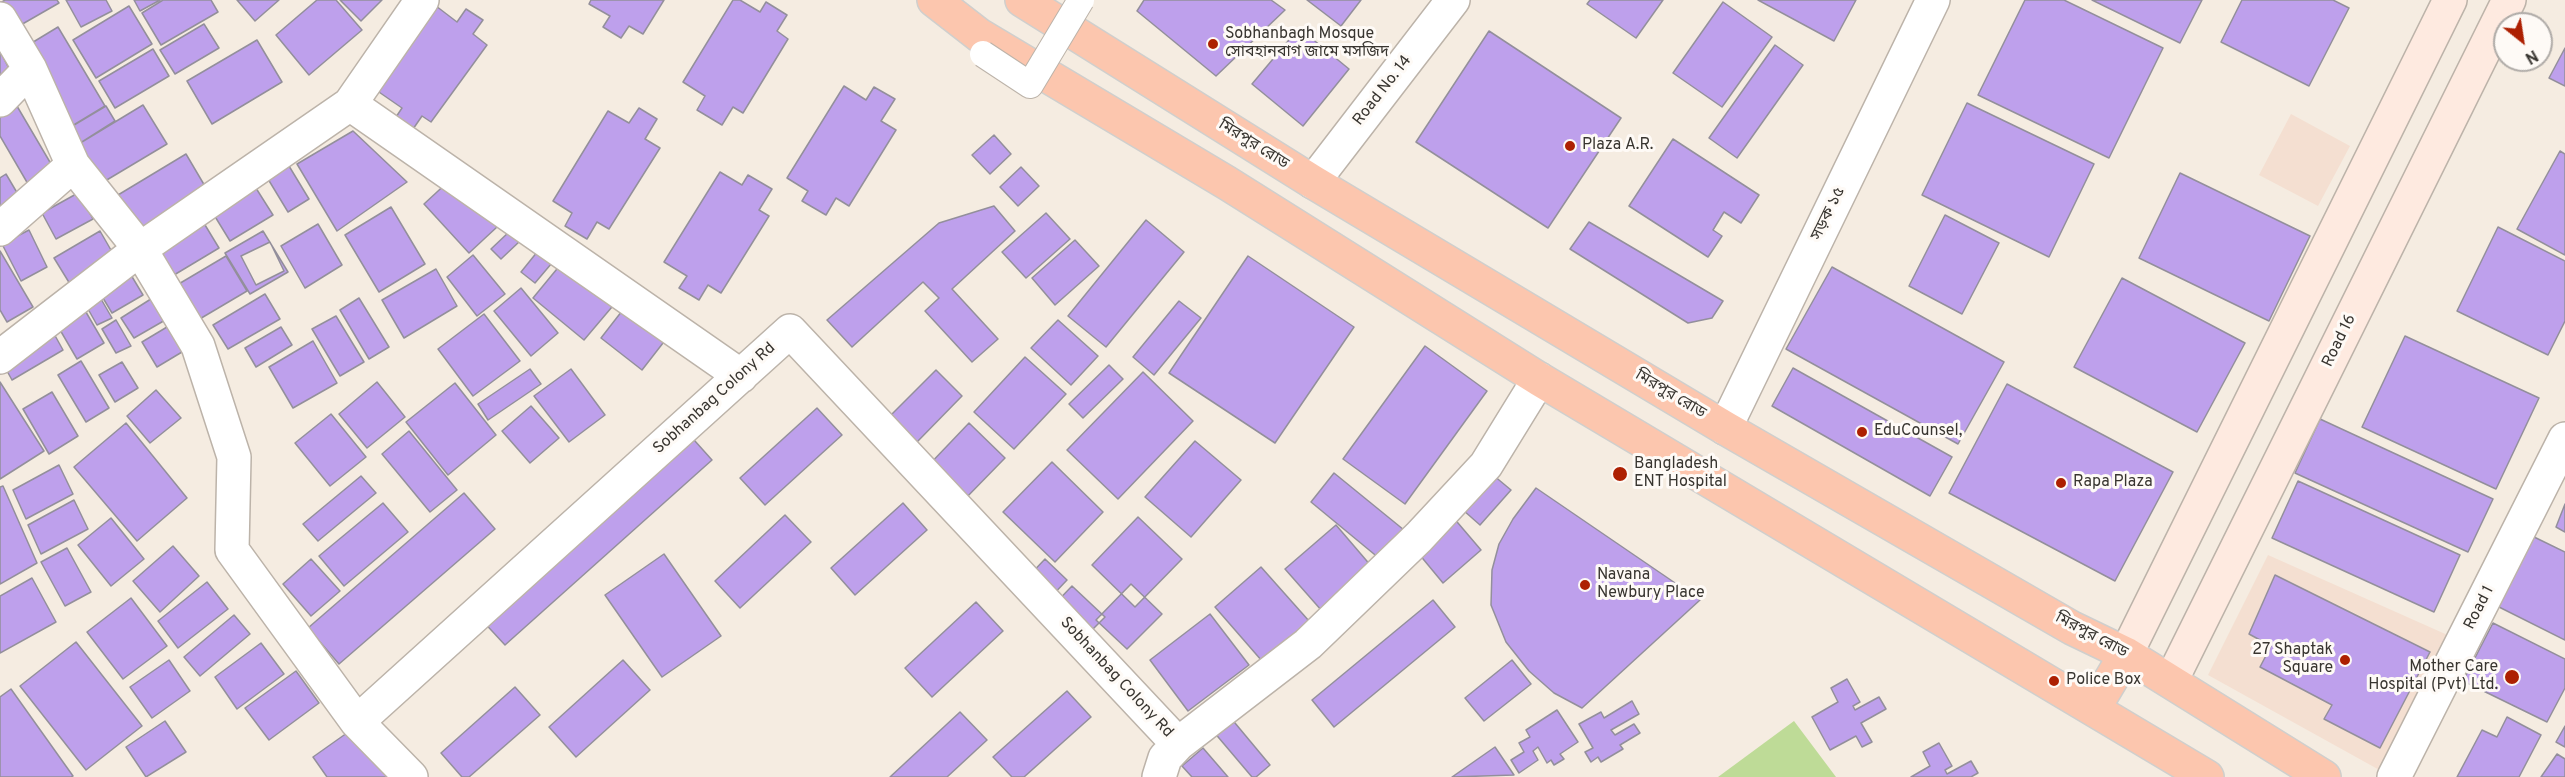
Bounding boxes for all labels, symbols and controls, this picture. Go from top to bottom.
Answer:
north arrow [2493,12,2553,72]
place label: Sobhanbagh Mosque সোবহানবাগ জামে মসজিদ [1225,25,1389,63]
marker: Sobhanbagh Mosque সোবহানবাগ জামে মসজিদ [1206,37,1220,51]
text: N [2521,44,2541,67]
street label: Road No. 14 [1350,52,1416,130]
street label: মিরপুর রোড [1214,116,1292,174]
place label: Plaza A.R. [1582,136,1653,156]
marker: Plaza A.R. [1563,139,1577,153]
street label: সড়ক ১৫ [1808,184,1850,244]
street label: Road 16 [2319,311,2361,371]
street label: Sobhanbag Colony Rd [650,339,780,459]
street label: মিরপুর রোড [1631,366,1709,424]
place label: EduCounsel, [1874,422,1962,442]
marker: EduCounsel, [1855,425,1869,439]
place label: Bangladesh ENT Hospital [1634,455,1727,493]
marker: Bangladesh ENT Hospital [1611,465,1629,483]
place label: Rapa Plaza [2073,473,2153,493]
marker: Rapa Plaza [2054,476,2068,490]
place label: Navana Newbury Place [1597,566,1705,604]
marker: Navana Newbury Place [1578,578,1592,592]
street label: Road 1 [2461,583,2499,633]
street label: মিরপুর রোড [2051,609,2131,663]
street label: Sobhanbag Colony Rd [1055,614,1177,742]
place label: 27 Shaptak Square [2252,641,2333,679]
marker: 27 Shaptak Square [2338,653,2352,667]
place label: Mother Care Hospital (Pvt) Ltd. [2368,658,2498,696]
marker: Mother Care Hospital (Pvt) Ltd. [2503,668,2521,686]
place label: Police Box [2066,671,2141,691]
marker: Police Box [2047,674,2061,688]

